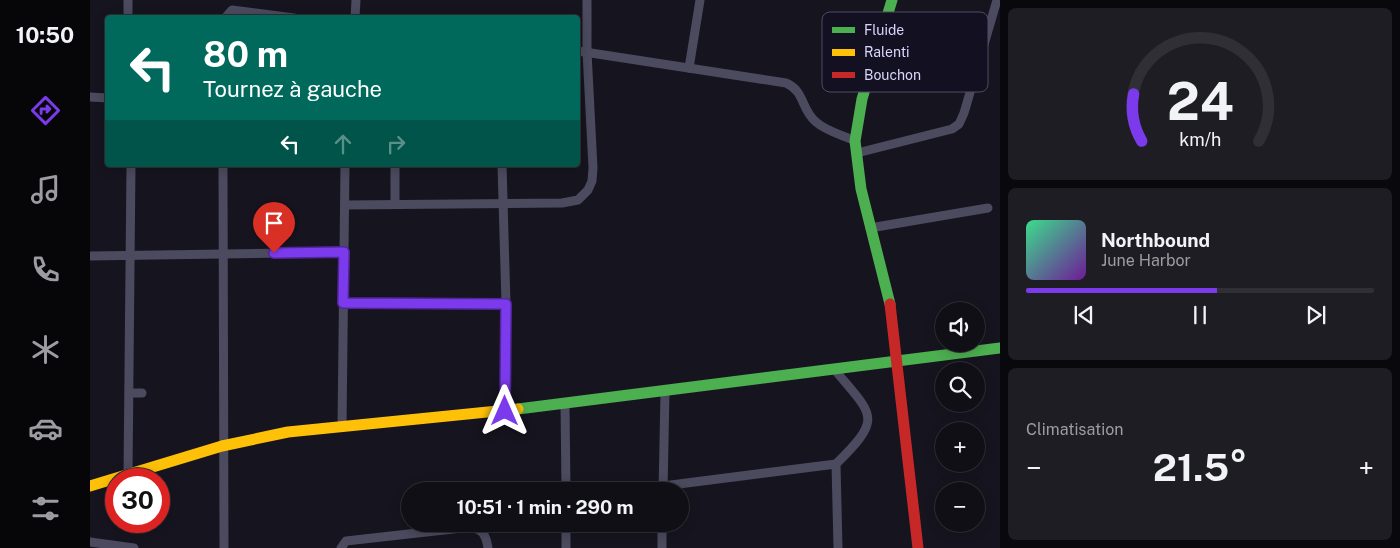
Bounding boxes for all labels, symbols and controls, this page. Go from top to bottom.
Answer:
legend [822,12,988,92]
text: 10:50 [16,22,74,48]
text: Fluide [864,22,904,38]
text: 80 m [203,34,288,75]
icon: left [120,35,185,100]
text: Ralenti [864,44,910,60]
text: Bouchon [864,67,921,83]
text: 24 [1166,71,1234,132]
text: Tournez à gauche [203,76,382,102]
icon: directions [28,93,63,128]
text: km/h [1179,129,1221,150]
icon: left [276,130,304,158]
icon: ahead [329,130,357,158]
icon: right [382,130,410,158]
icon: music [28,172,63,207]
pin [253,202,295,253]
icon: arrive [260,209,288,237]
text: Northbound [1101,229,1210,251]
text: June Harbor [1101,251,1191,270]
icon: phone [28,252,63,287]
icon: previous [1070,301,1098,329]
icon: pause [1186,301,1214,329]
icon: next [1302,301,1330,329]
map controls [935,302,985,532]
button: sound [935,302,985,352]
icon: climate [28,332,63,367]
button: search [935,362,985,412]
position arrow [478,384,530,436]
icon: car [28,411,63,446]
text: Climatisation [1026,420,1123,439]
button: + [935,422,985,472]
text: 21.5° [1153,445,1247,490]
text: − [1026,451,1042,484]
text: + [1358,451,1374,484]
speed limit sign: 30 [105,468,170,533]
button: − [935,482,985,532]
icon: filters [28,491,63,526]
text: 10:51 · 1 min · 290 m [456,496,634,518]

